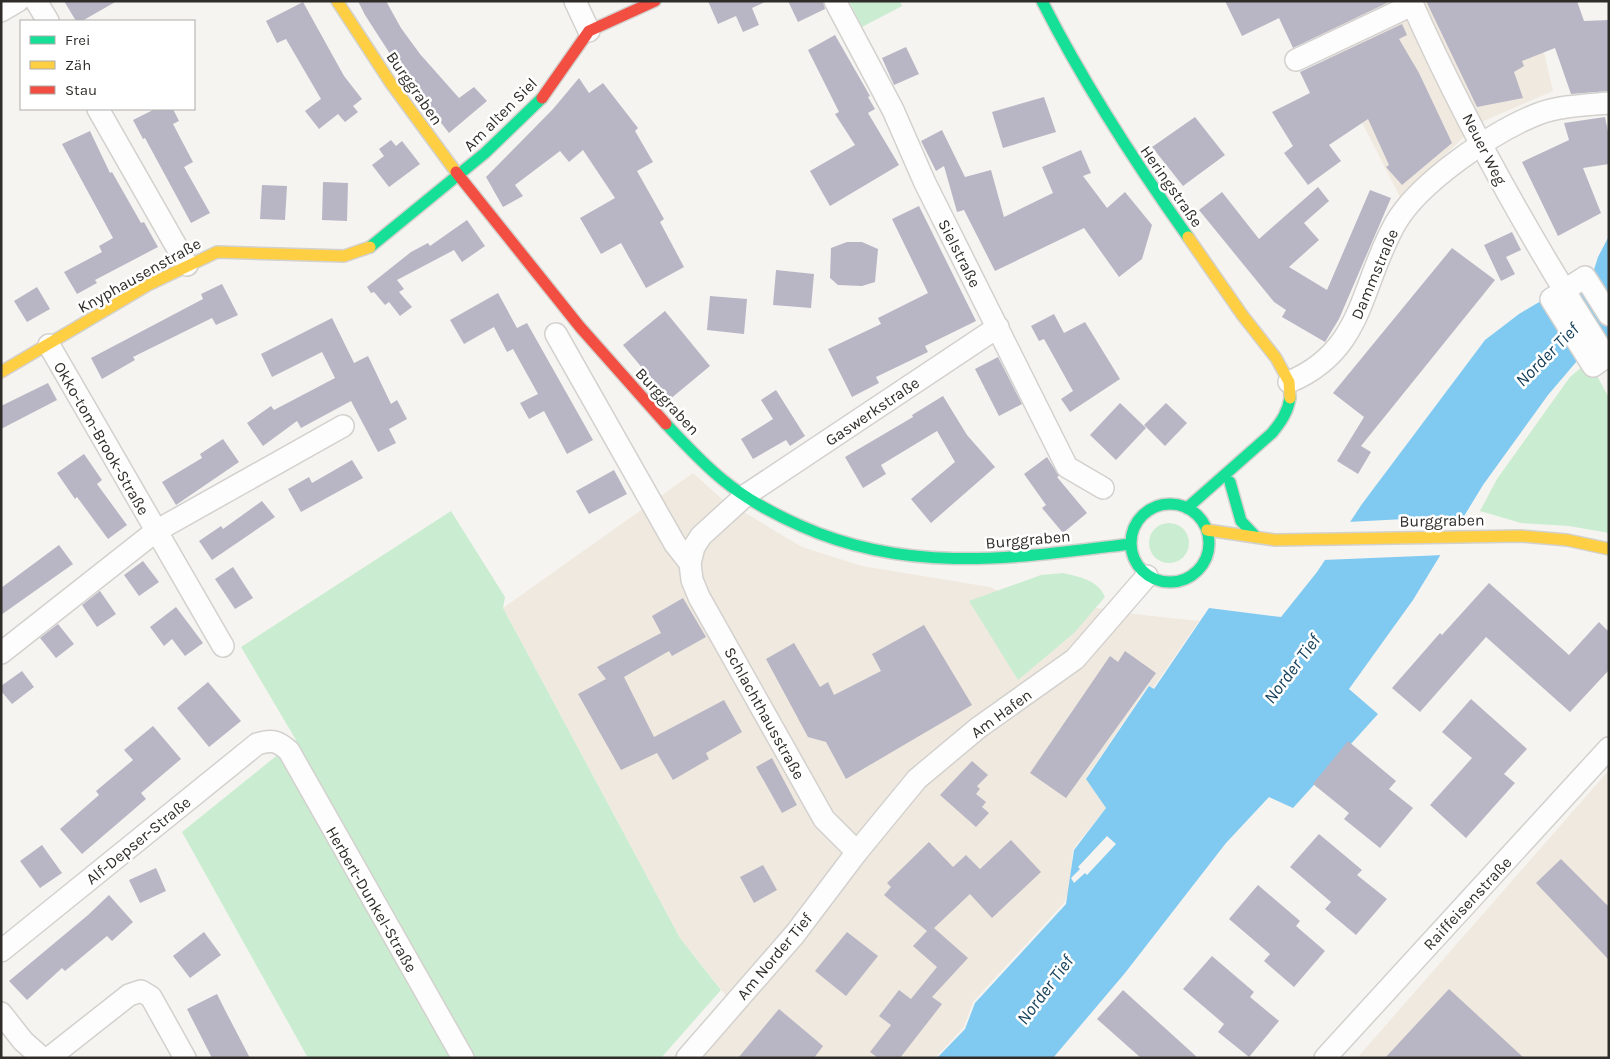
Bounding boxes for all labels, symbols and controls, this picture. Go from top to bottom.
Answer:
legend [20,20,195,110]
text: Frei [65,31,90,49]
street label: Burggraben [382,48,447,129]
text: Zäh [65,56,91,74]
street label: Am alten Siel [460,74,541,155]
text: Stau [65,81,97,99]
street label: Neuer Weg [1458,110,1511,188]
street label: Heringstraße [1137,142,1207,231]
street label: Sielstraße [934,216,985,291]
street label: Dammstraße [1347,226,1402,322]
street label: Knyphausenstraße [74,234,204,317]
water label: Norder Tief [1511,318,1584,391]
street label: Okko-tom-Brook-Straße [50,358,153,518]
street label: Burggraben [632,364,704,439]
street label: Gaswerkstraße [822,373,923,450]
street label: Burggraben [1399,510,1485,531]
street label: Burggraben [985,526,1071,553]
water label: Norder Tief [1259,629,1326,708]
street label: Schlachthausstraße [720,644,809,783]
street label: Am Hafen [967,685,1036,742]
street label: Alf-Depser-Straße [82,792,194,888]
street label: Herbert-Dunkel-Straße [322,823,421,976]
street label: Raiffeisenstraße [1419,853,1515,954]
street label: Am Norder Tief [733,909,816,1003]
water label: Norder Tief [1012,950,1079,1029]

